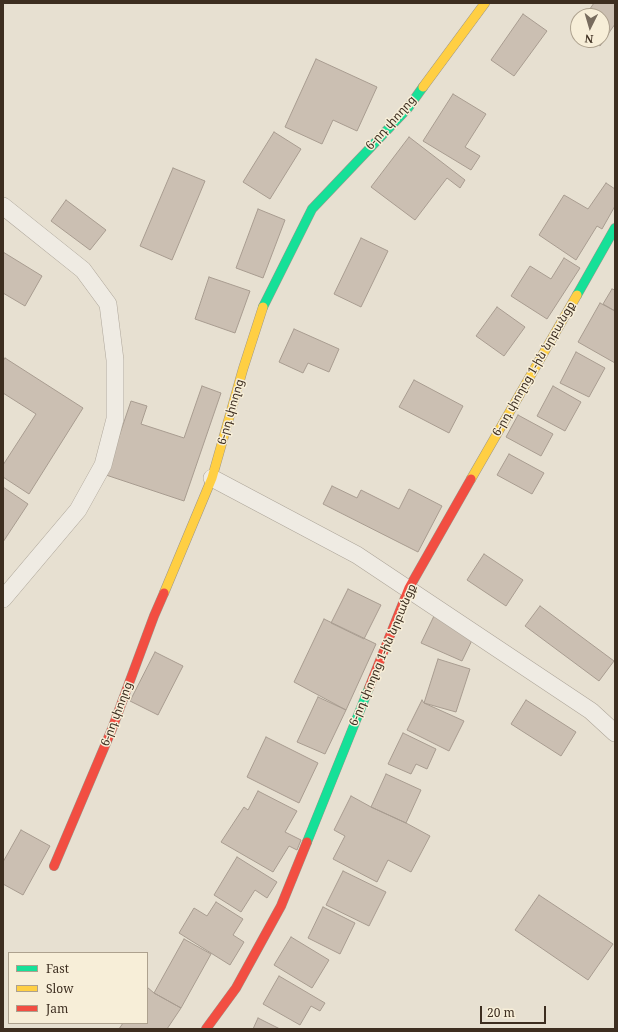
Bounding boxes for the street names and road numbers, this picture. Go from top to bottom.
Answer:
street label: 6-րդ փողոց [363,93,419,153]
street label: 6-րդ փողոց 1-ին նրբանցք [489,299,579,439]
street label: 6-րդ փողոց [215,377,247,447]
street label: 6-րդ փողոց 1-ին նրբանցք [346,582,420,728]
street label: 6-րդ փողոց [98,680,136,748]

